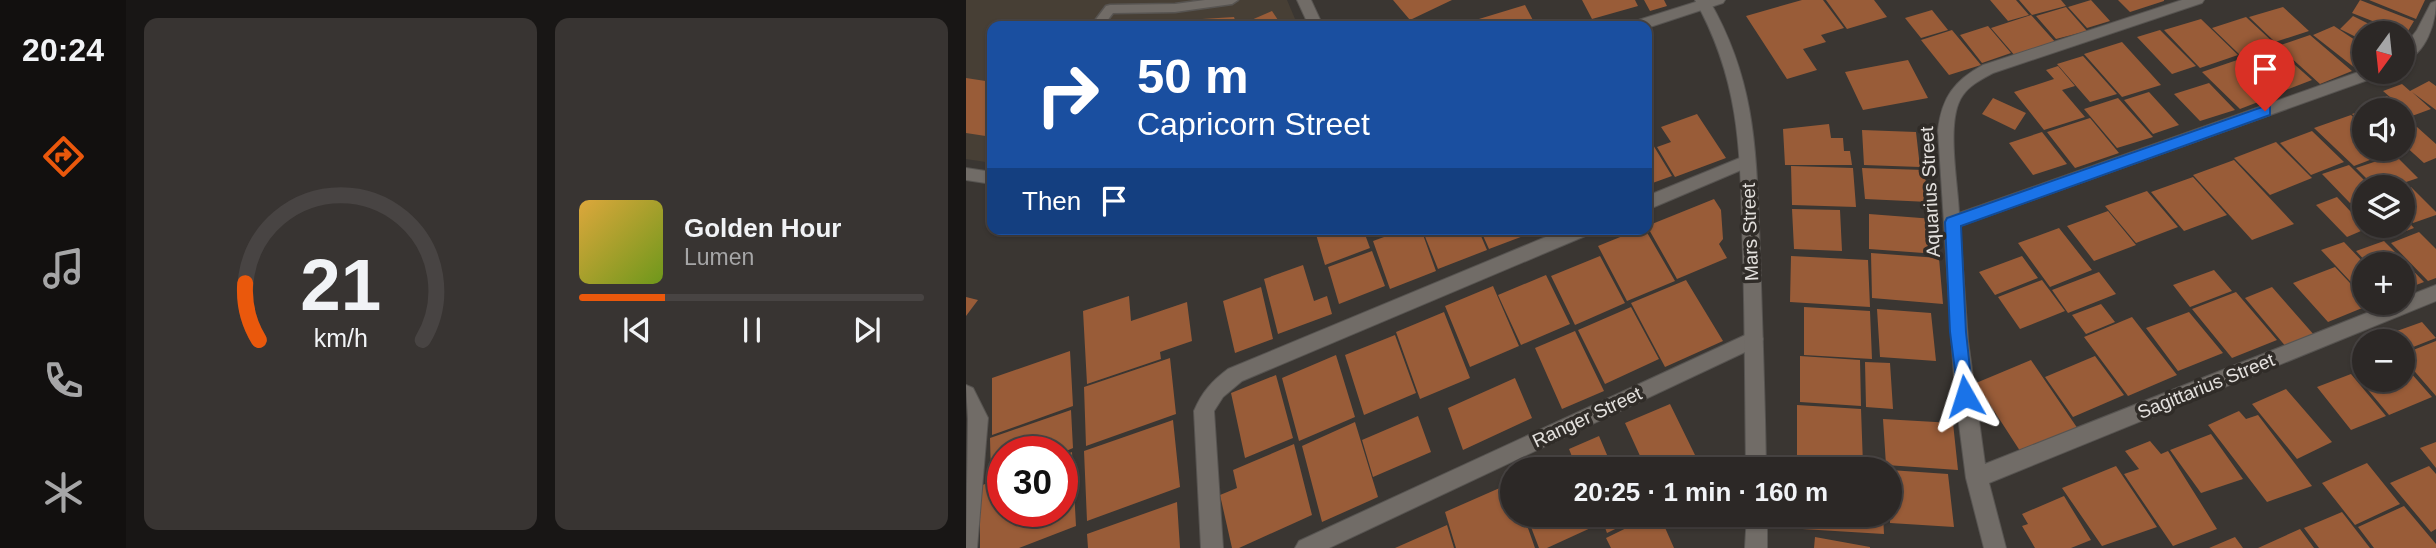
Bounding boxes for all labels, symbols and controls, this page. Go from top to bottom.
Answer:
north arrow [2352,21,2415,84]
map controls [2352,21,2415,392]
text: 20:24 [22,32,104,68]
pin [2235,39,2295,111]
icon: right [1022,49,1113,140]
text: 50 m [1137,49,1249,103]
icon: arrive [2246,50,2284,88]
button: sound [2352,98,2415,161]
text: Capricorn Street [1137,106,1370,142]
street label: Aquarius Street [1916,125,1944,258]
icon: directions [39,132,88,181]
button: layers [2352,175,2415,238]
icon: arrive [1095,182,1133,220]
street label: Mars Street [1738,182,1762,281]
text: Then [1022,186,1081,216]
text: Golden Hour [684,213,841,243]
icon: music [39,244,88,293]
text: 21 [300,244,381,325]
text: Lumen [684,244,754,270]
button: + [2352,252,2415,315]
icon: previous [618,311,656,349]
icon: pause [733,311,771,349]
icon: next [848,311,886,349]
text: km/h [313,324,368,352]
button: − [2352,329,2415,392]
street label: Sagittarius Street [2134,349,2278,423]
icon: phone [39,356,88,405]
position arrow [1928,359,2002,433]
street label: Ranger Street [1529,382,1646,452]
speed limit sign: 30 [987,436,1078,527]
icon: climate [39,468,88,517]
text: 20:25 · 1 min · 160 m [1574,477,1828,507]

